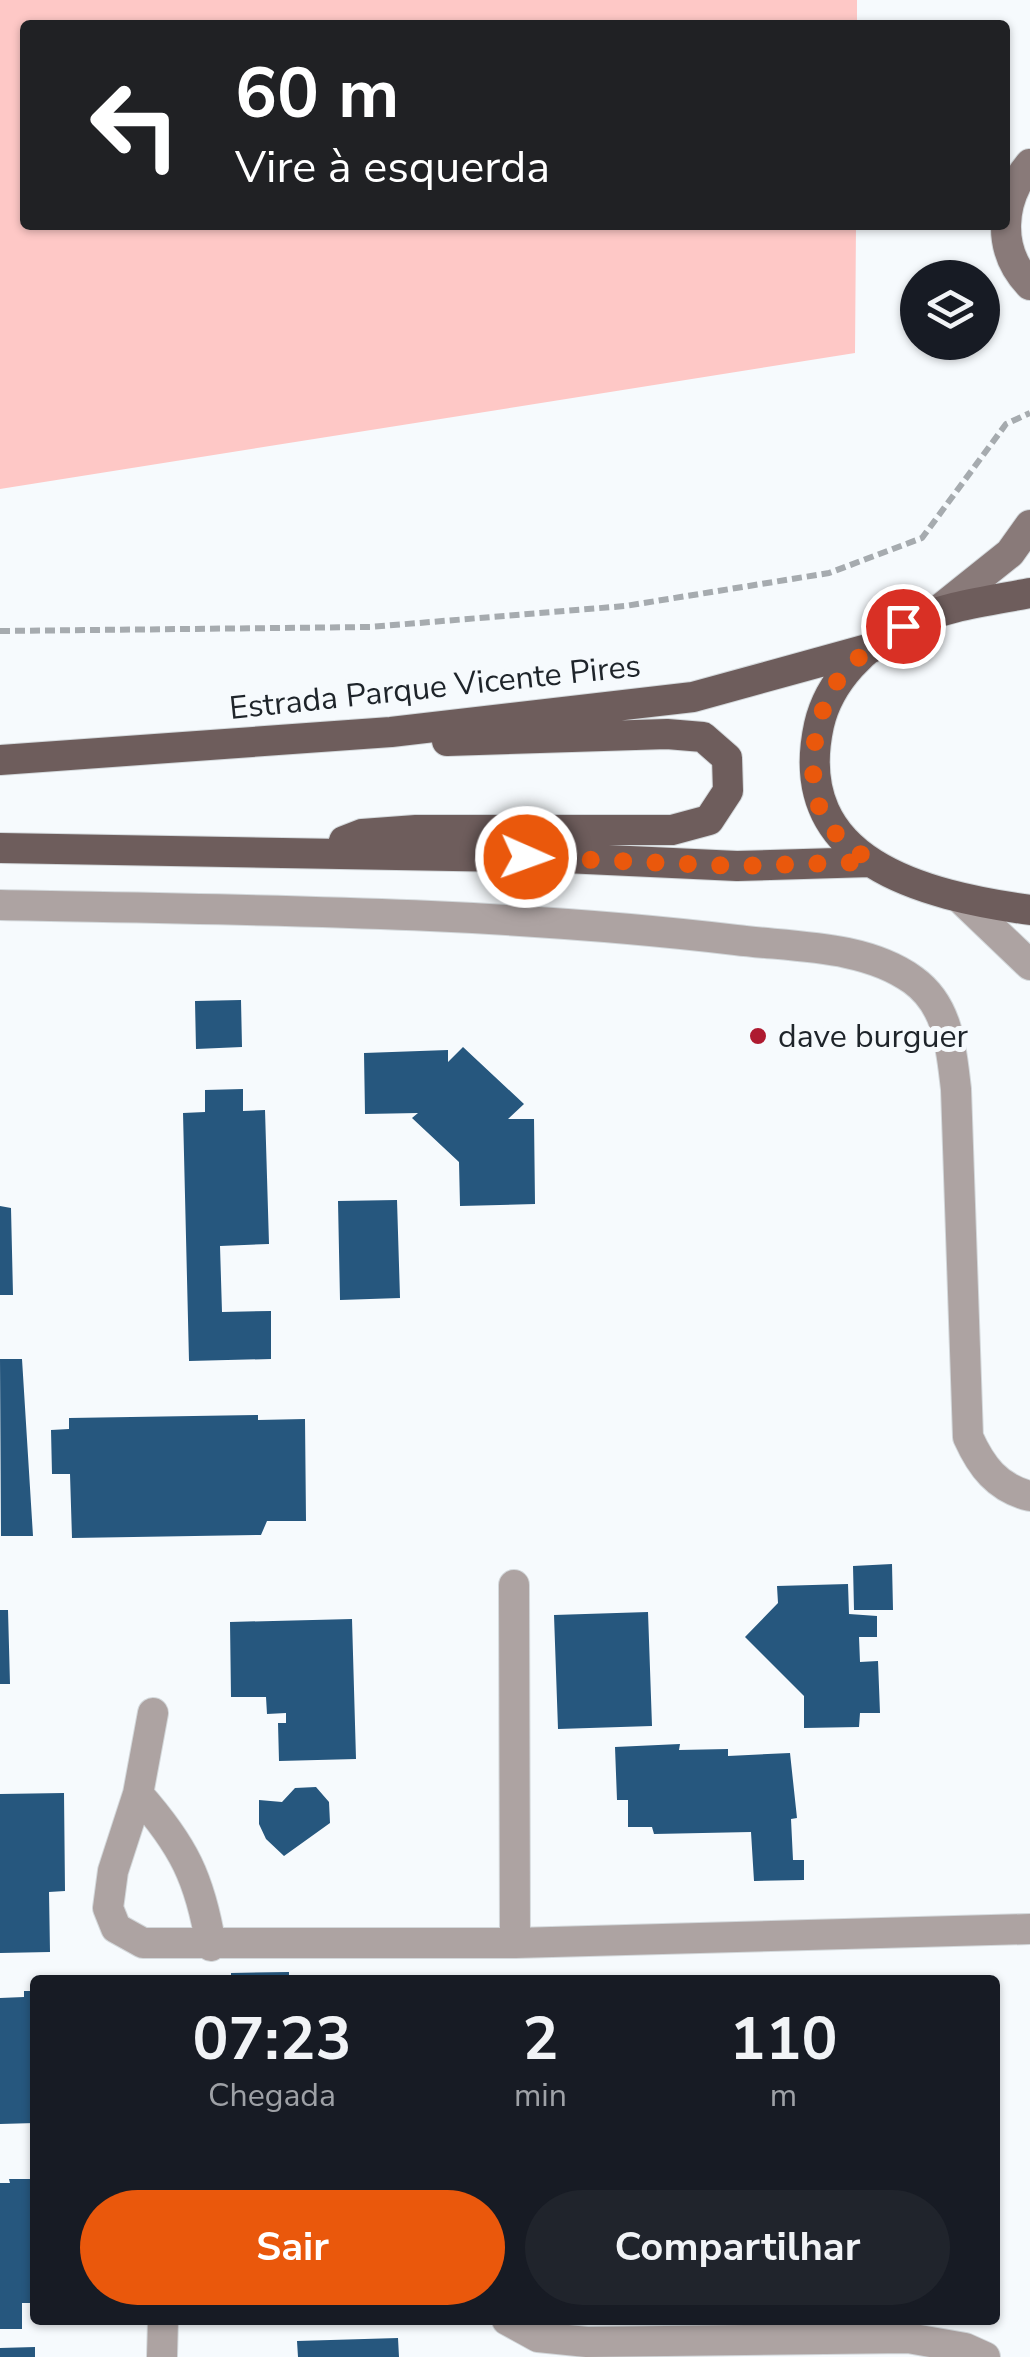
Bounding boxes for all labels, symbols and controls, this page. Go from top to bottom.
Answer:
text: 60 m [235,46,399,142]
icon: left [70,60,200,190]
text: Vire à esquerda [235,137,550,198]
map controls [900,260,1000,360]
button: layers [900,260,1000,360]
pin [861,584,946,669]
icon: arrive [876,599,931,654]
street label: Estrada Parque Vicente Pires [227,644,643,730]
position arrow [474,805,578,909]
place label: dave burguer [778,1015,969,1058]
marker: dave burguer [747,1025,769,1047]
text: 07:23 [193,1998,351,2080]
text: 2 [522,1998,558,2080]
text: 110 [729,1998,837,2080]
text: Chegada [208,2074,336,2117]
text: min [514,2074,567,2117]
text: m [770,2074,797,2117]
button: Sair [80,2190,505,2305]
button: Compartilhar [525,2190,950,2305]

